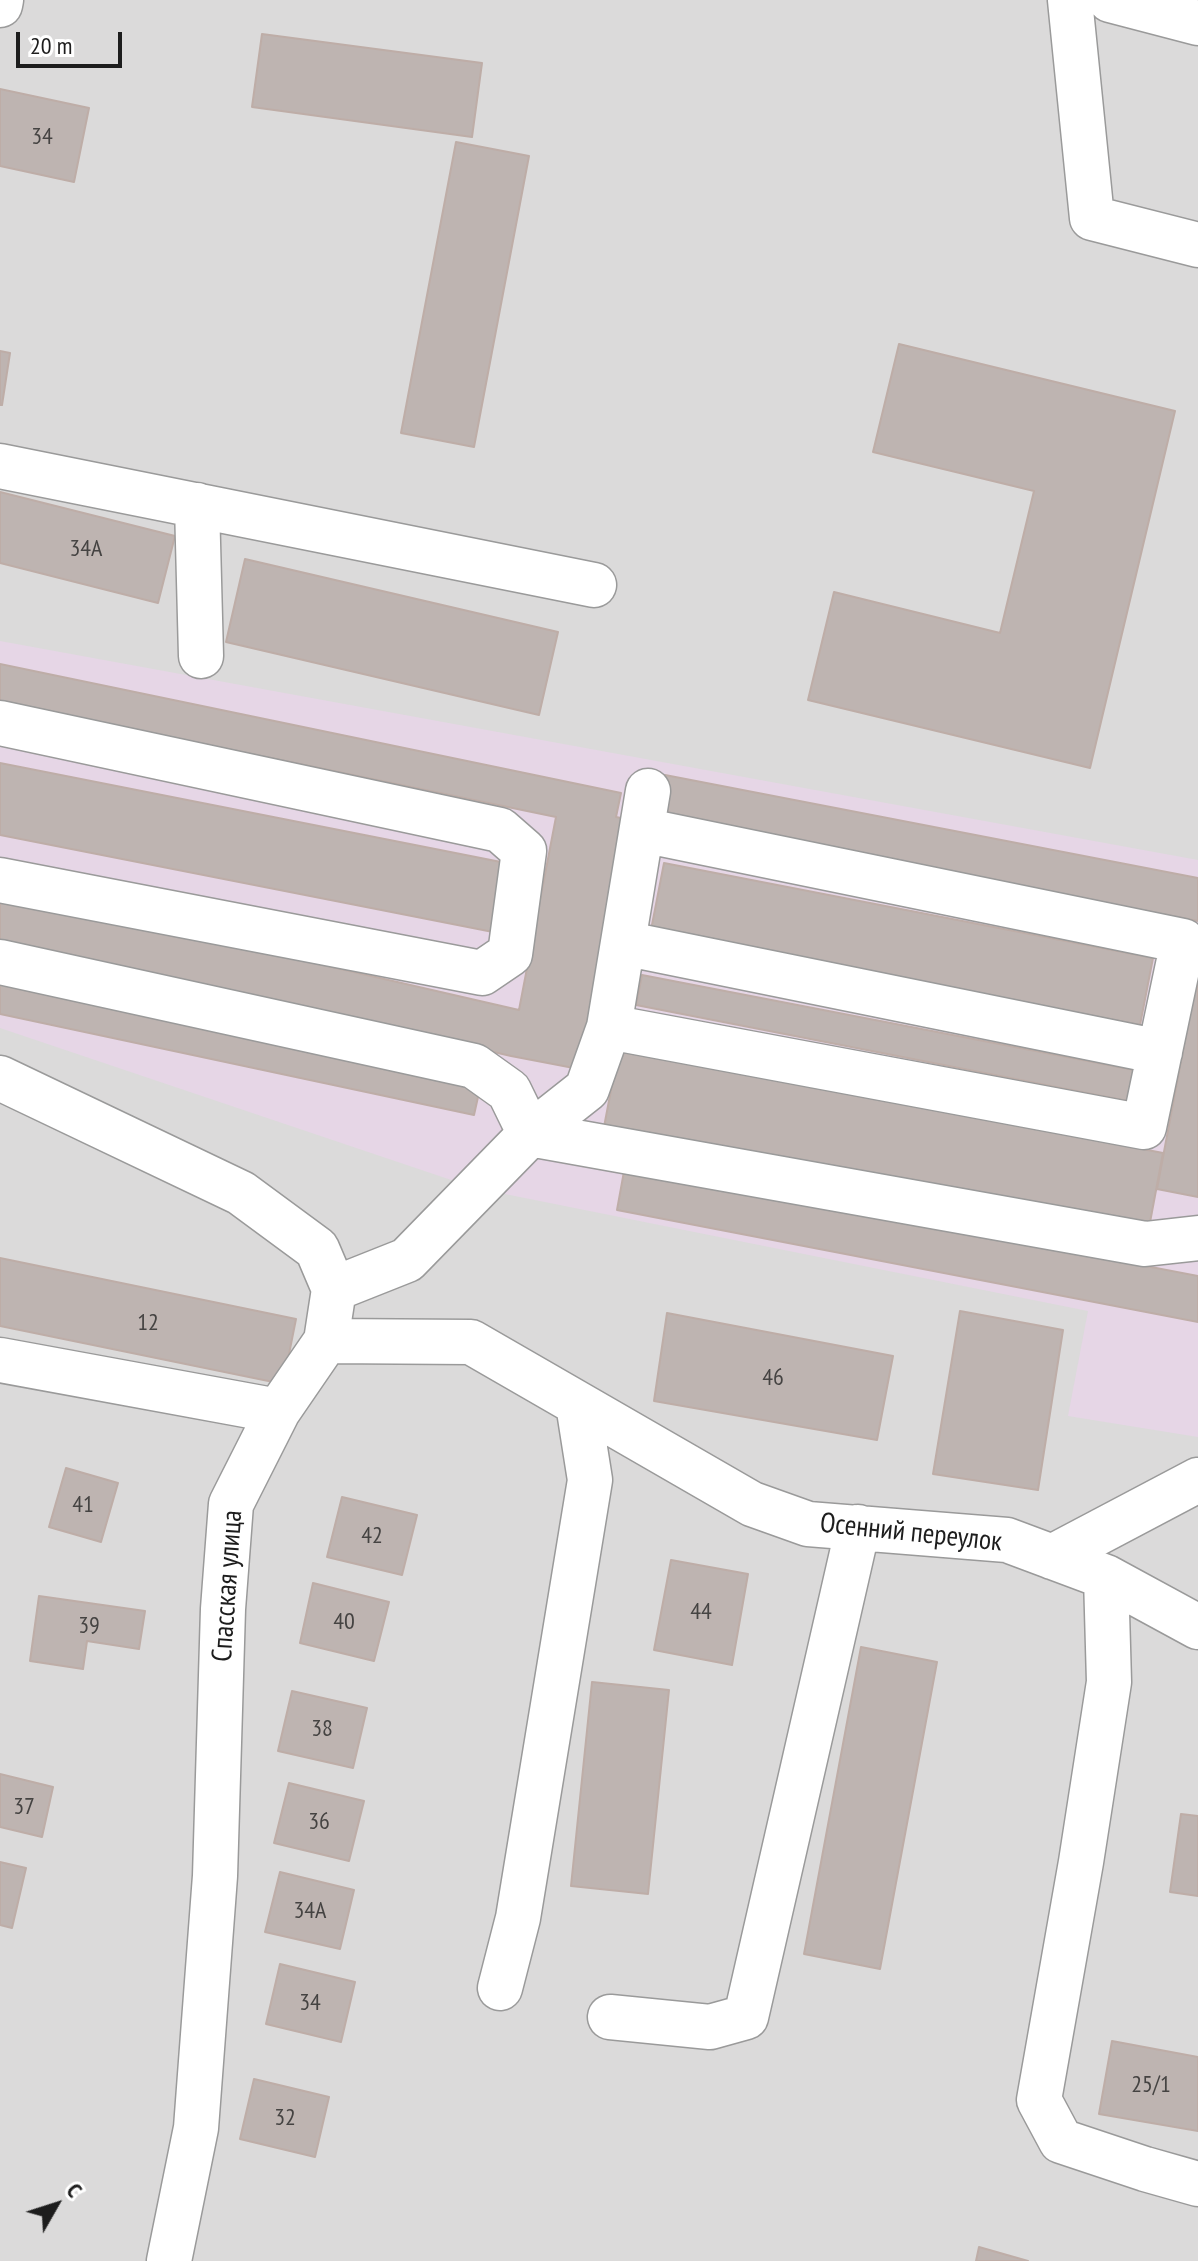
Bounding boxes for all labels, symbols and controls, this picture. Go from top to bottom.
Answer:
scale bar [20,16,126,66]
text: 20 m [30,30,72,61]
house number: 34 [31,123,53,151]
house number: 34А [70,535,102,563]
house number: 12 [137,1309,159,1337]
house number: 46 [762,1364,784,1392]
house number: 41 [72,1491,94,1519]
street label: Осенний переулок [818,1507,1004,1559]
street label: Спасская улица [206,1509,250,1663]
house number: 42 [361,1522,383,1550]
house number: 44 [690,1598,712,1626]
house number: 40 [333,1608,355,1636]
house number: 39 [78,1612,100,1640]
house number: 38 [311,1715,333,1743]
house number: 37 [13,1793,35,1821]
house number: 36 [308,1808,330,1836]
house number: 34А [294,1897,326,1925]
house number: 34 [299,1989,321,2017]
house number: 25/1 [1131,2071,1171,2099]
house number: 32 [274,2104,296,2132]
north arrow [16,2165,96,2245]
text: С [61,2177,89,2203]

